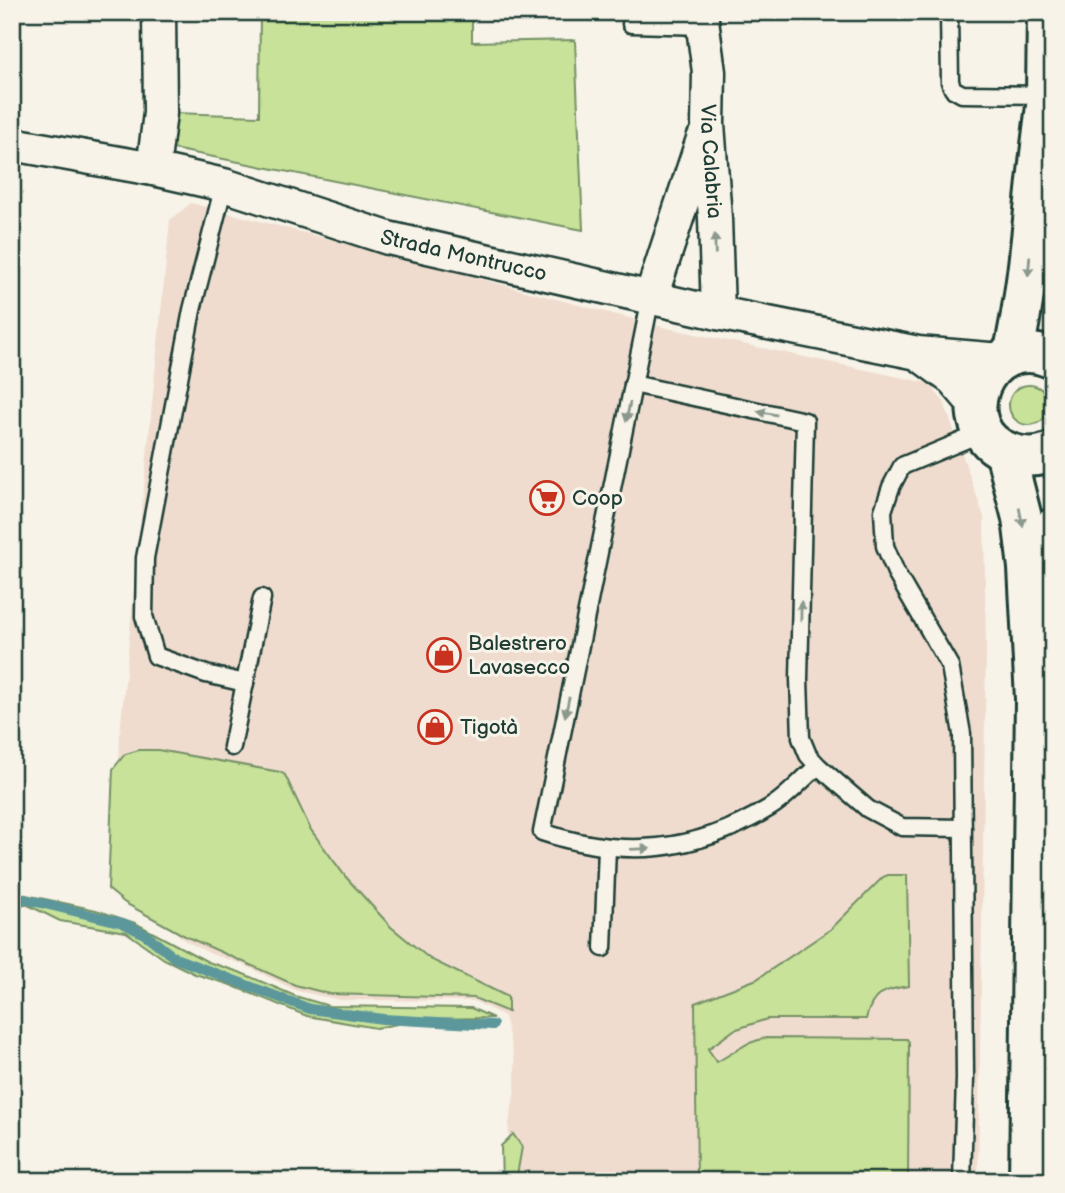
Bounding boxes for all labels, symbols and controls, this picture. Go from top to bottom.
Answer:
street label: Via Calabria [695,104,728,220]
street label: Strada Montrucco [377,224,549,286]
one-way arrow [710,233,721,255]
one-way arrow [1023,255,1034,277]
one-way arrow [622,401,633,423]
one-way arrow [756,408,778,419]
supermarket icon: Coop [528,479,566,517]
place label: Coop [572,486,623,511]
one-way arrow [1016,506,1027,528]
one-way arrow [795,599,806,621]
place label: Balestrero Lavasecco [468,631,570,680]
shop icon: Balestrero Lavasecco [425,636,463,674]
one-way arrow [562,696,573,718]
shop icon: Tigotà [416,708,454,746]
place label: Tigotà [460,715,518,740]
one-way arrow [629,843,651,854]

